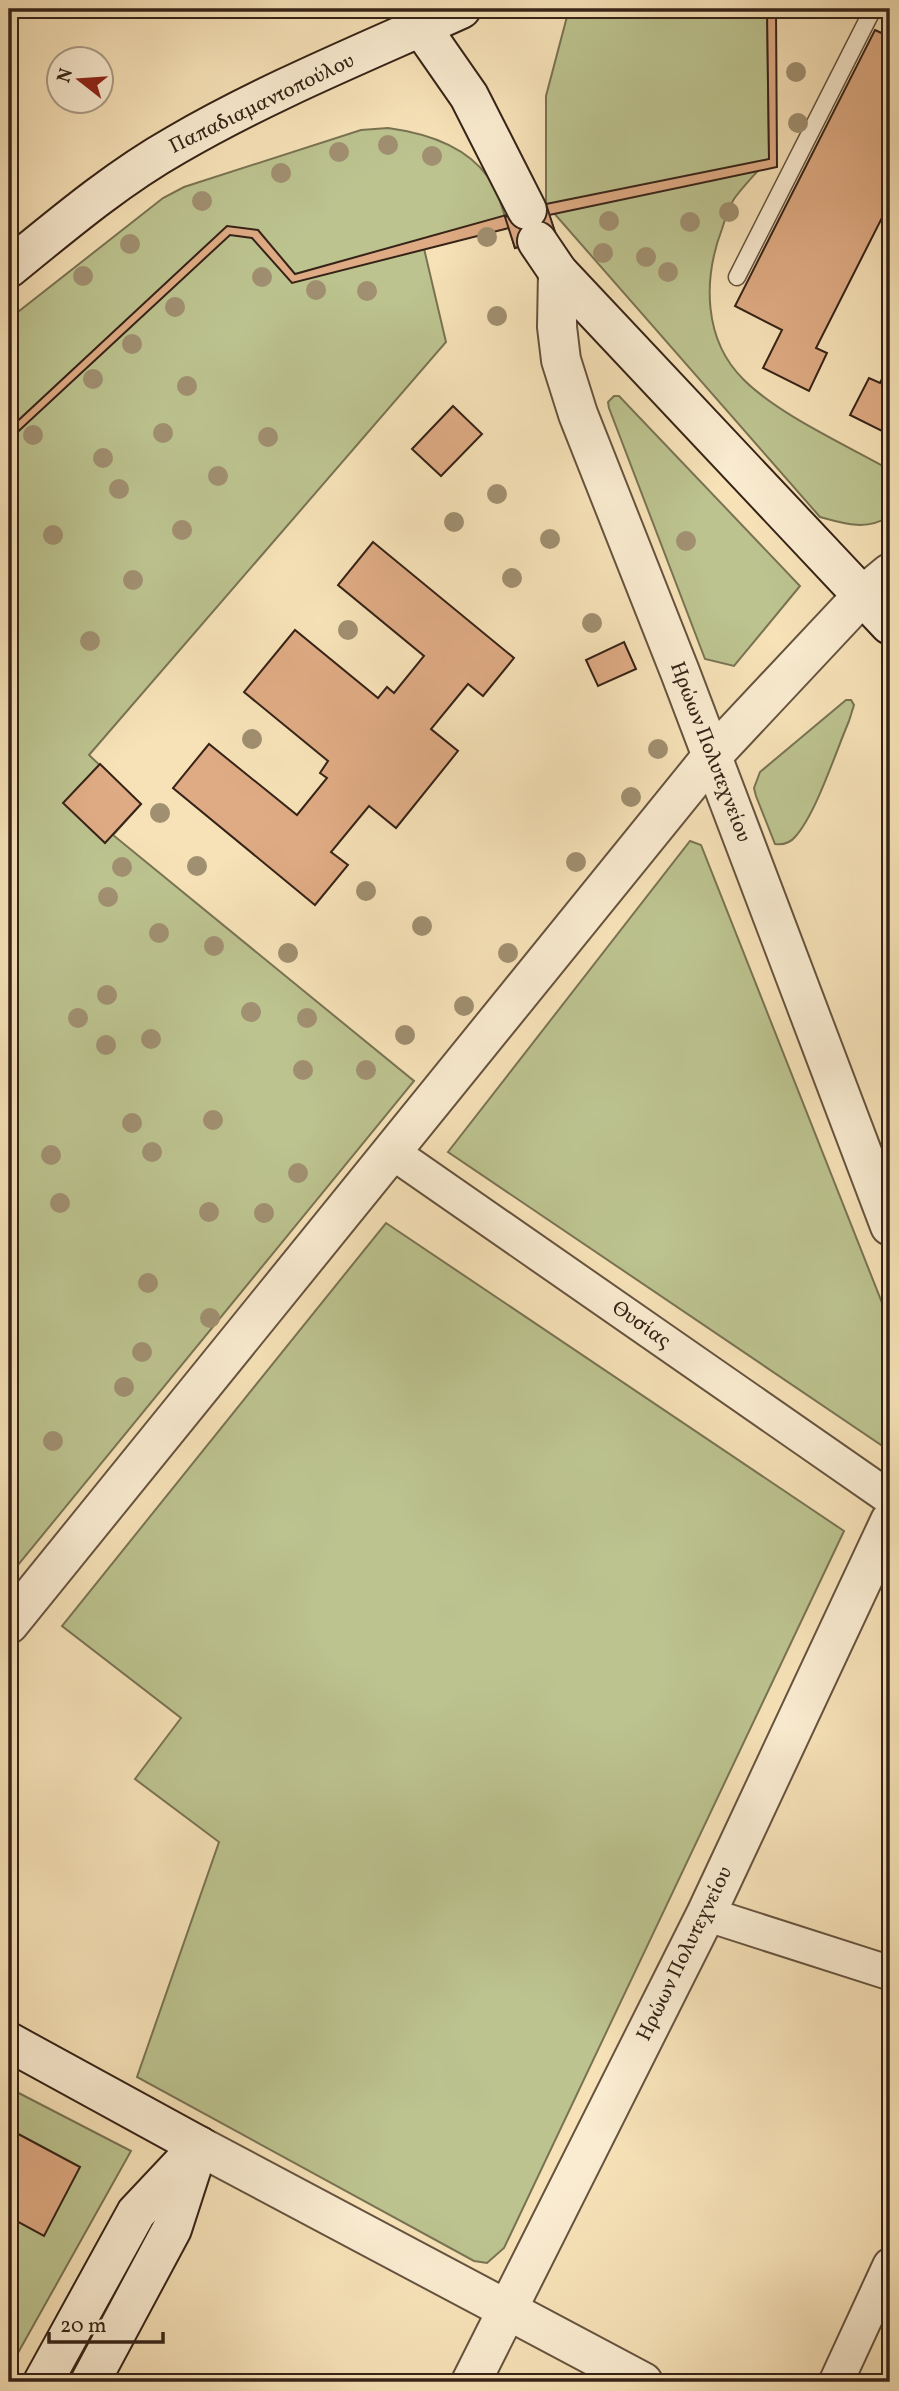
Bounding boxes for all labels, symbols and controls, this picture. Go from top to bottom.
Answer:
north arrow [46,46,116,116]
street label: Παπαδιαμαντοπούλου [165,47,359,161]
text: N [51,65,80,86]
street label: Ηρώων Πολυτεχνείου [662,658,758,846]
street label: Θυσίας [606,1294,676,1356]
street label: Ηρώων Πολυτεχνείου [630,1862,740,2046]
scale bar [49,2300,163,2344]
text: 20 m [60,2312,106,2341]

